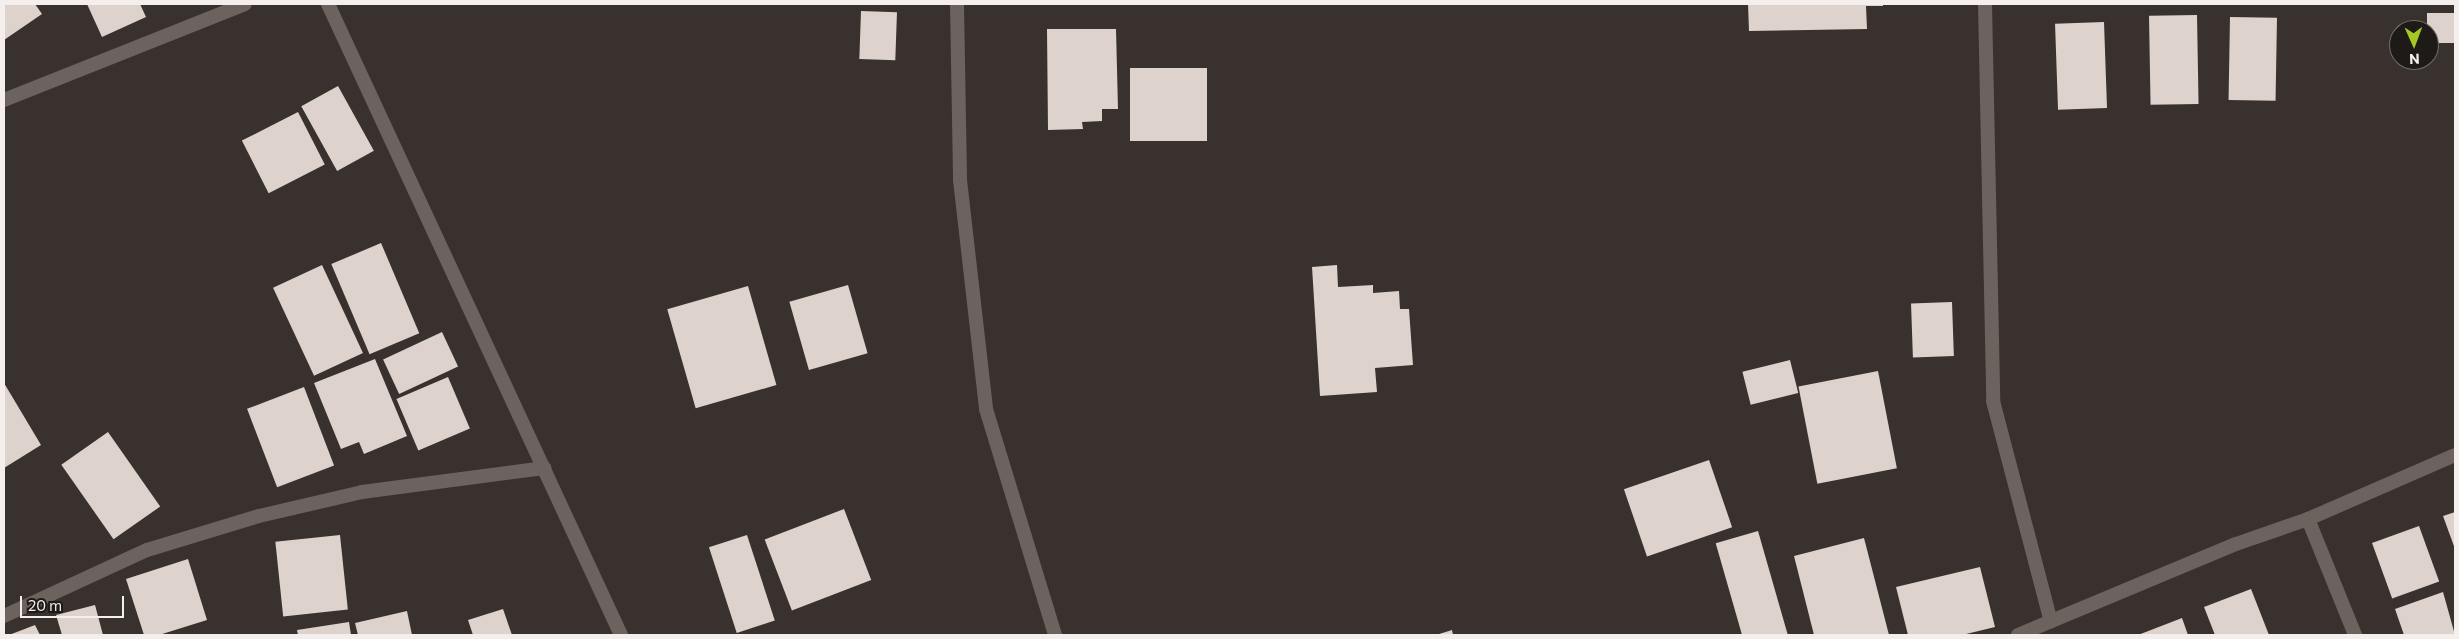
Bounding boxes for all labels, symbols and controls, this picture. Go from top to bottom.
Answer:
north arrow [2389,20,2439,70]
text: N [2409,51,2420,68]
scale bar [22,586,126,618]
text: 20 m [28,596,62,614]

